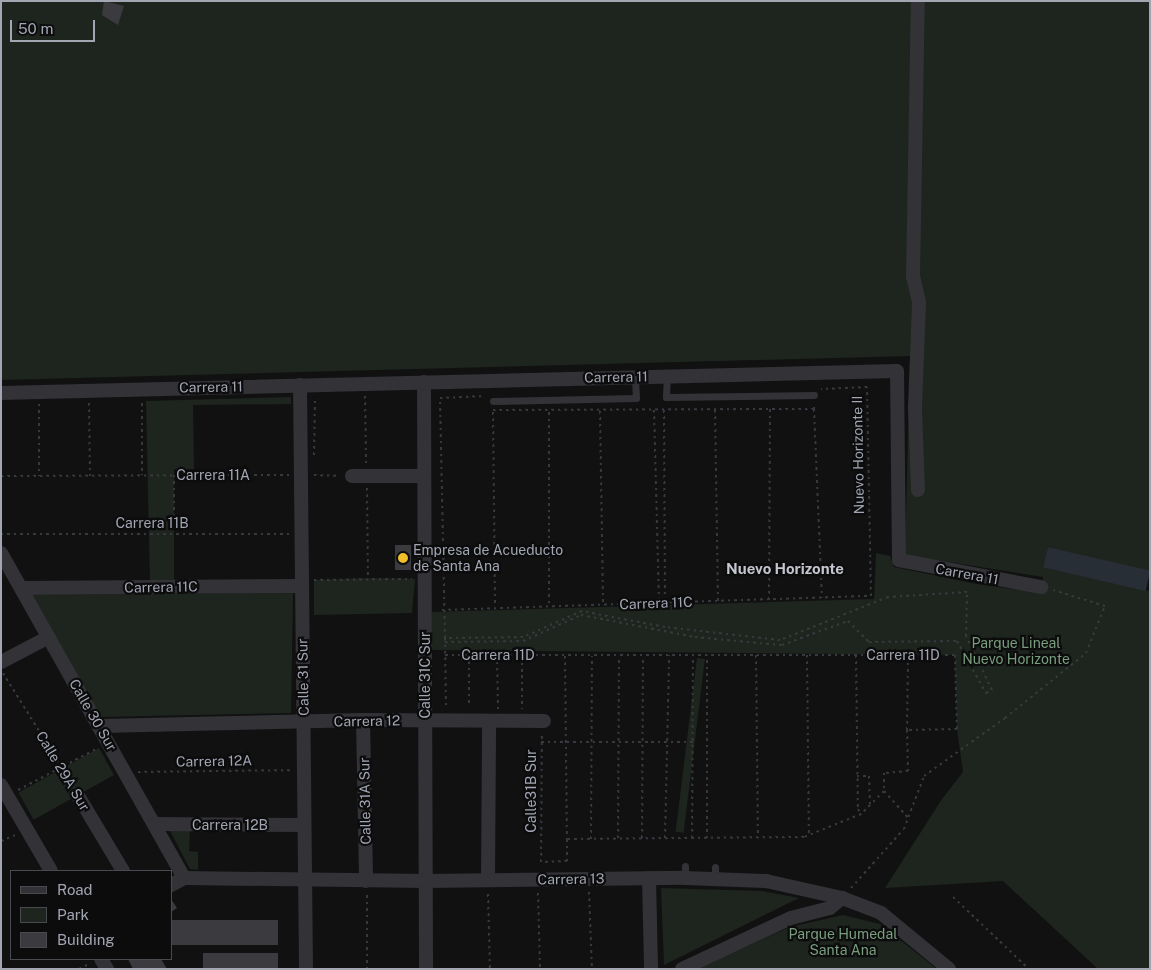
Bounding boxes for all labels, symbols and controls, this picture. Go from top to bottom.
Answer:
scale bar [12,10,98,42]
text: 50 m [18,20,53,37]
street label: Carrera 11 [584,368,648,386]
street label: Carrera 11 [179,378,243,396]
street label: Nuevo Horizonte II [849,395,867,515]
street label: Carrera 11A [176,467,250,483]
street label: Carrera 11B [115,515,189,531]
place label: Empresa de Acueducto de Santa Ana [413,542,563,574]
marker: Empresa de Acueducto de Santa Ana [397,552,409,564]
district label: Nuevo Horizonte [726,560,844,578]
street label: Carrera 11 [934,560,1000,588]
street label: Carrera 11C [124,578,198,596]
street label: Carrera 11C [619,593,693,613]
street label: Calle 31C Sur [417,631,433,719]
park label: Parque Lineal Nuevo Horizonte [962,635,1070,668]
street label: Calle 31 Sur [294,638,312,716]
street label: Carrera 11D [461,647,535,663]
street label: Carrera 11D [866,647,940,663]
street label: Calle 30 Sur [66,676,120,754]
street label: Carrera 12 [334,712,400,730]
street label: Calle 29A Sur [33,728,93,814]
street label: Calle31B Sur [523,749,539,833]
street label: Carrera 12A [176,752,252,770]
street label: Calle 31A Sur [356,757,374,845]
street label: Carrera 12B [192,817,268,833]
legend [10,870,172,960]
street label: Carrera 13 [537,870,605,888]
text: Road [57,881,93,898]
text: Park [57,906,89,923]
park label: Parque Humedal Santa Ana [789,926,897,959]
text: Building [57,931,115,948]

